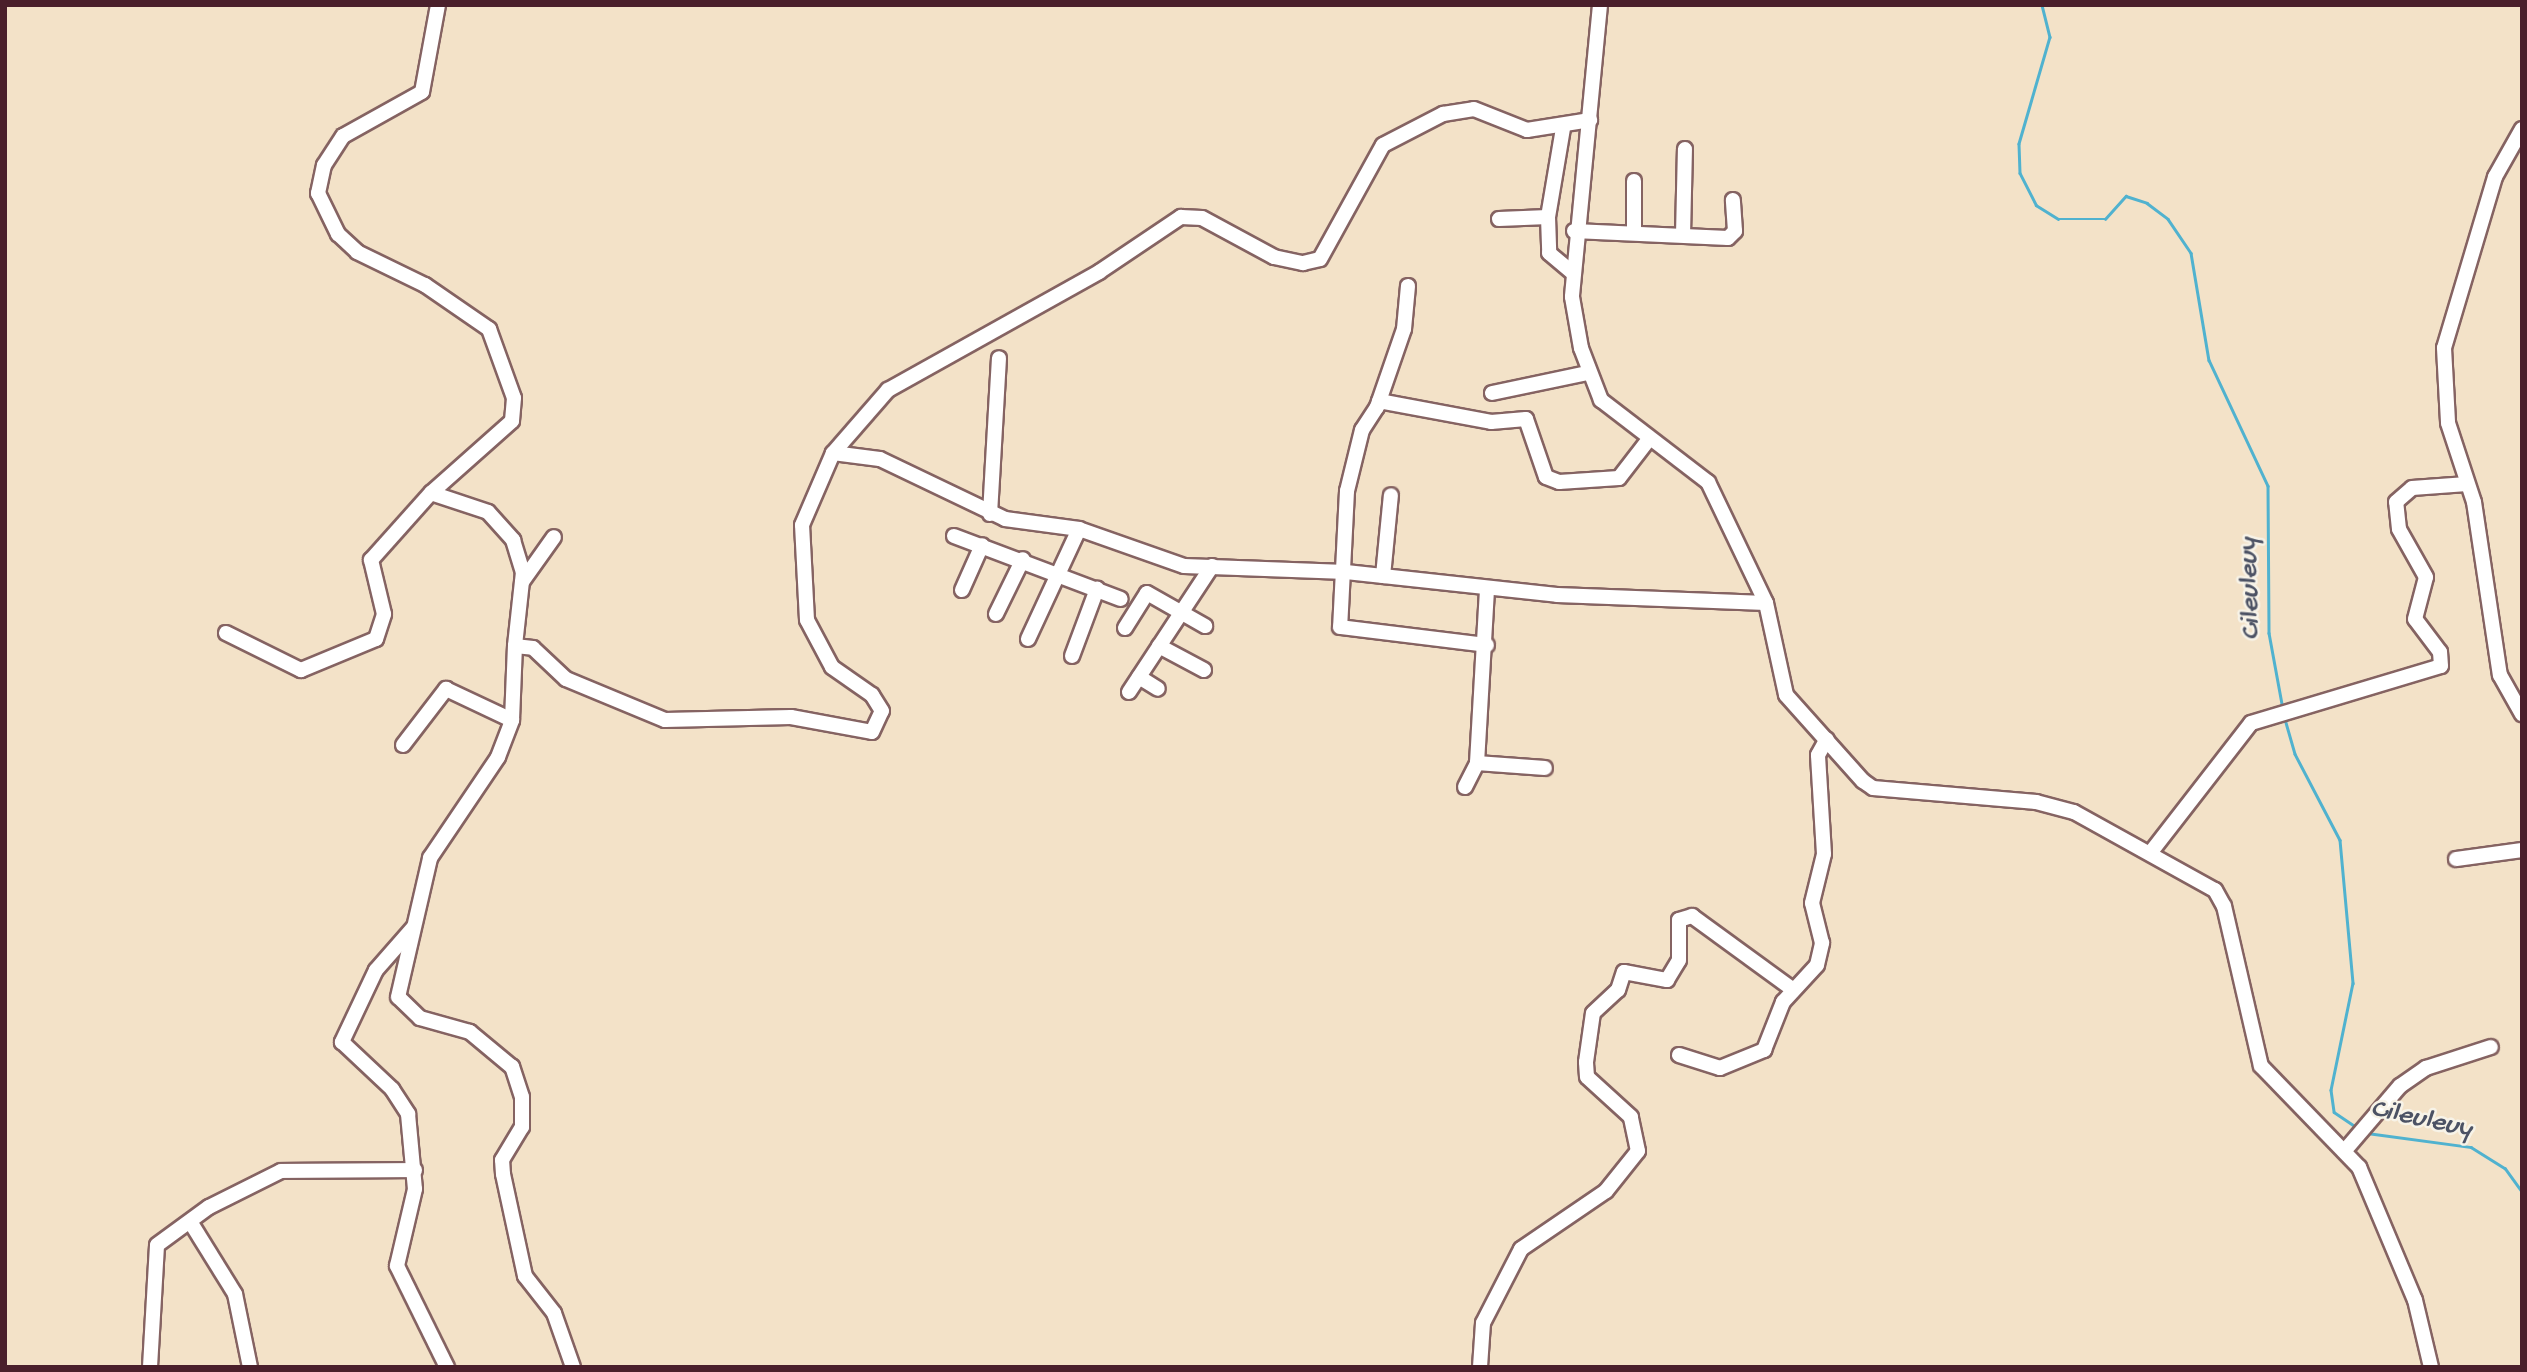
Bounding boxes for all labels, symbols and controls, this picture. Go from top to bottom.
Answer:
water label: Cileuleuy [2232,537,2270,641]
water label: Cileuleuy [2367,1093,2475,1147]

